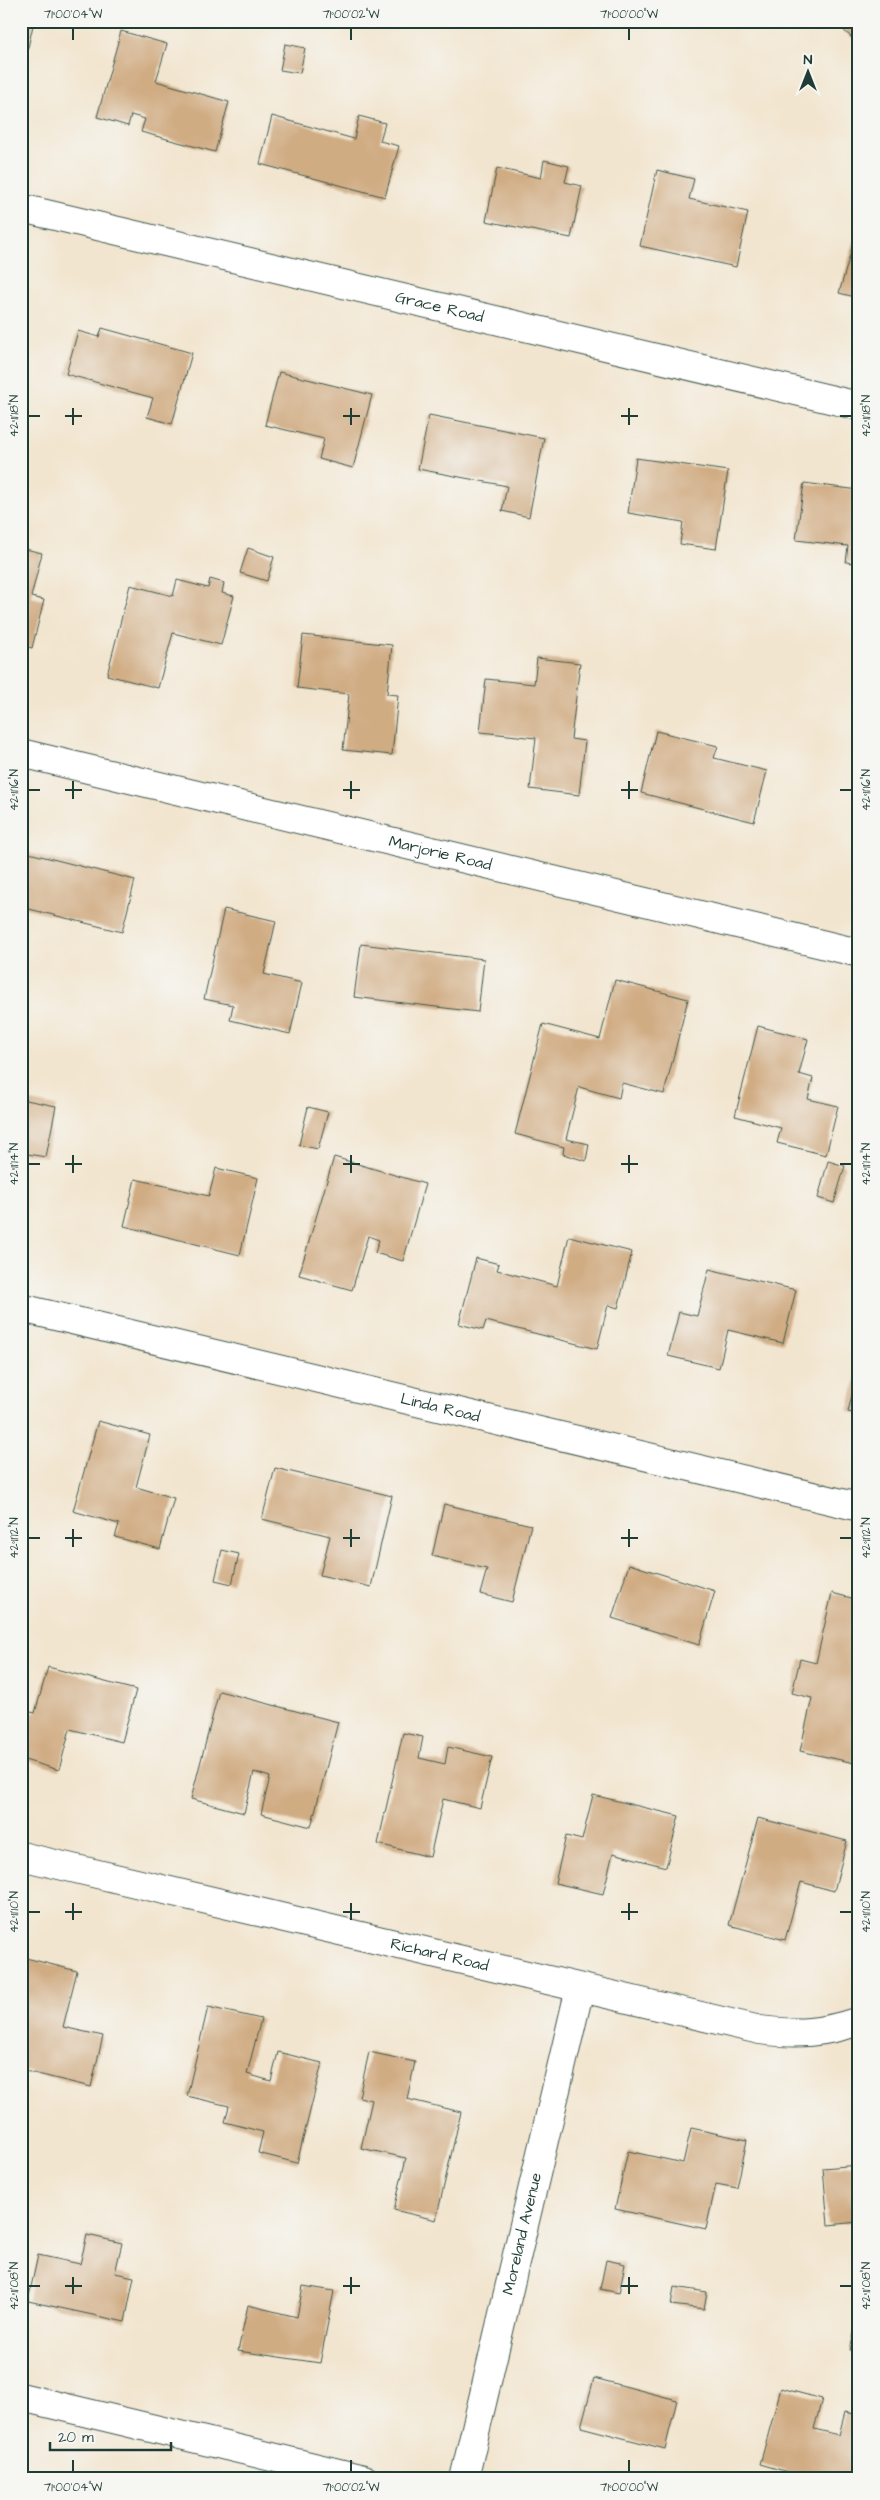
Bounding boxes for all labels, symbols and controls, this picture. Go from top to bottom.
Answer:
text: 71°00'04"W [44,6,103,23]
text: 71°00'02"W [322,6,380,23]
text: 71°00'00"W [600,6,659,23]
north arrow [782,48,832,98]
text: N [804,50,813,70]
street label: Grace Road [393,286,486,328]
text: 42°11'18"N [6,394,23,437]
text: 42°11'18"N [858,394,875,437]
text: 42°11'16"N [6,768,23,811]
text: 42°11'16"N [858,768,875,811]
street label: Marjorie Road [387,830,494,876]
text: 42°11'14"N [6,1142,23,1185]
text: 42°11'14"N [858,1142,875,1185]
street label: Linda Road [398,1388,482,1428]
text: 42°11'12"N [6,1517,23,1559]
text: 42°11'12"N [858,1517,875,1559]
text: 42°11'10"N [6,1890,23,1933]
text: 42°11'10"N [858,1890,875,1933]
street label: Richard Road [388,1932,491,1977]
street label: Moreland Avenue [497,2170,547,2297]
text: 42°11'08"N [6,2261,23,2310]
text: 42°11'08"N [858,2261,875,2310]
scale bar [50,2420,171,2452]
text: 20 m [58,2427,94,2448]
text: 71°00'04"W [44,2479,103,2496]
text: 71°00'02"W [322,2479,380,2496]
text: 71°00'00"W [600,2479,659,2496]

